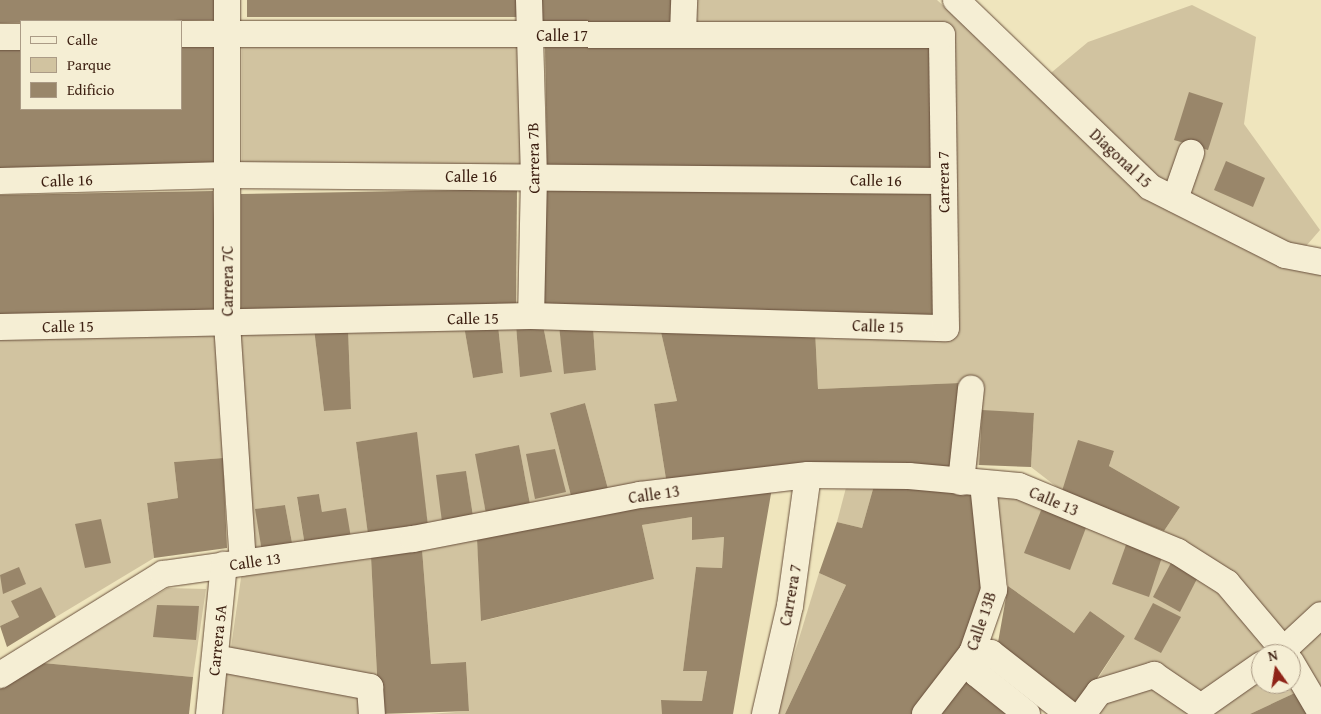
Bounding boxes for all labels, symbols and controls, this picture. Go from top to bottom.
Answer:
legend [20,20,182,110]
street label: Calle 17 [536,25,588,45]
text: Calle [67,29,98,50]
text: Parque [67,54,111,75]
text: Edificio [67,79,114,100]
street label: Carrera 7B [523,122,543,194]
street label: Diagonal 15 [1086,124,1156,192]
street label: Carrera 7 [933,151,953,213]
street label: Calle 16 [445,166,497,186]
street label: Calle 16 [41,170,93,190]
street label: Calle 16 [850,170,902,190]
street label: Carrera 7C [217,246,237,316]
street label: Calle 15 [447,308,499,328]
street label: Calle 15 [42,316,94,336]
street label: Calle 15 [852,316,904,336]
street label: Calle 13 [627,481,681,507]
street label: Calle 13 [1026,482,1082,520]
street label: Calle 13 [228,548,282,574]
street label: Carrera 7 [775,563,805,627]
street label: Calle 13B [962,589,1000,653]
street label: Carrera 5A [204,603,230,677]
north arrow [1251,644,1301,694]
text: N [1266,645,1280,666]

